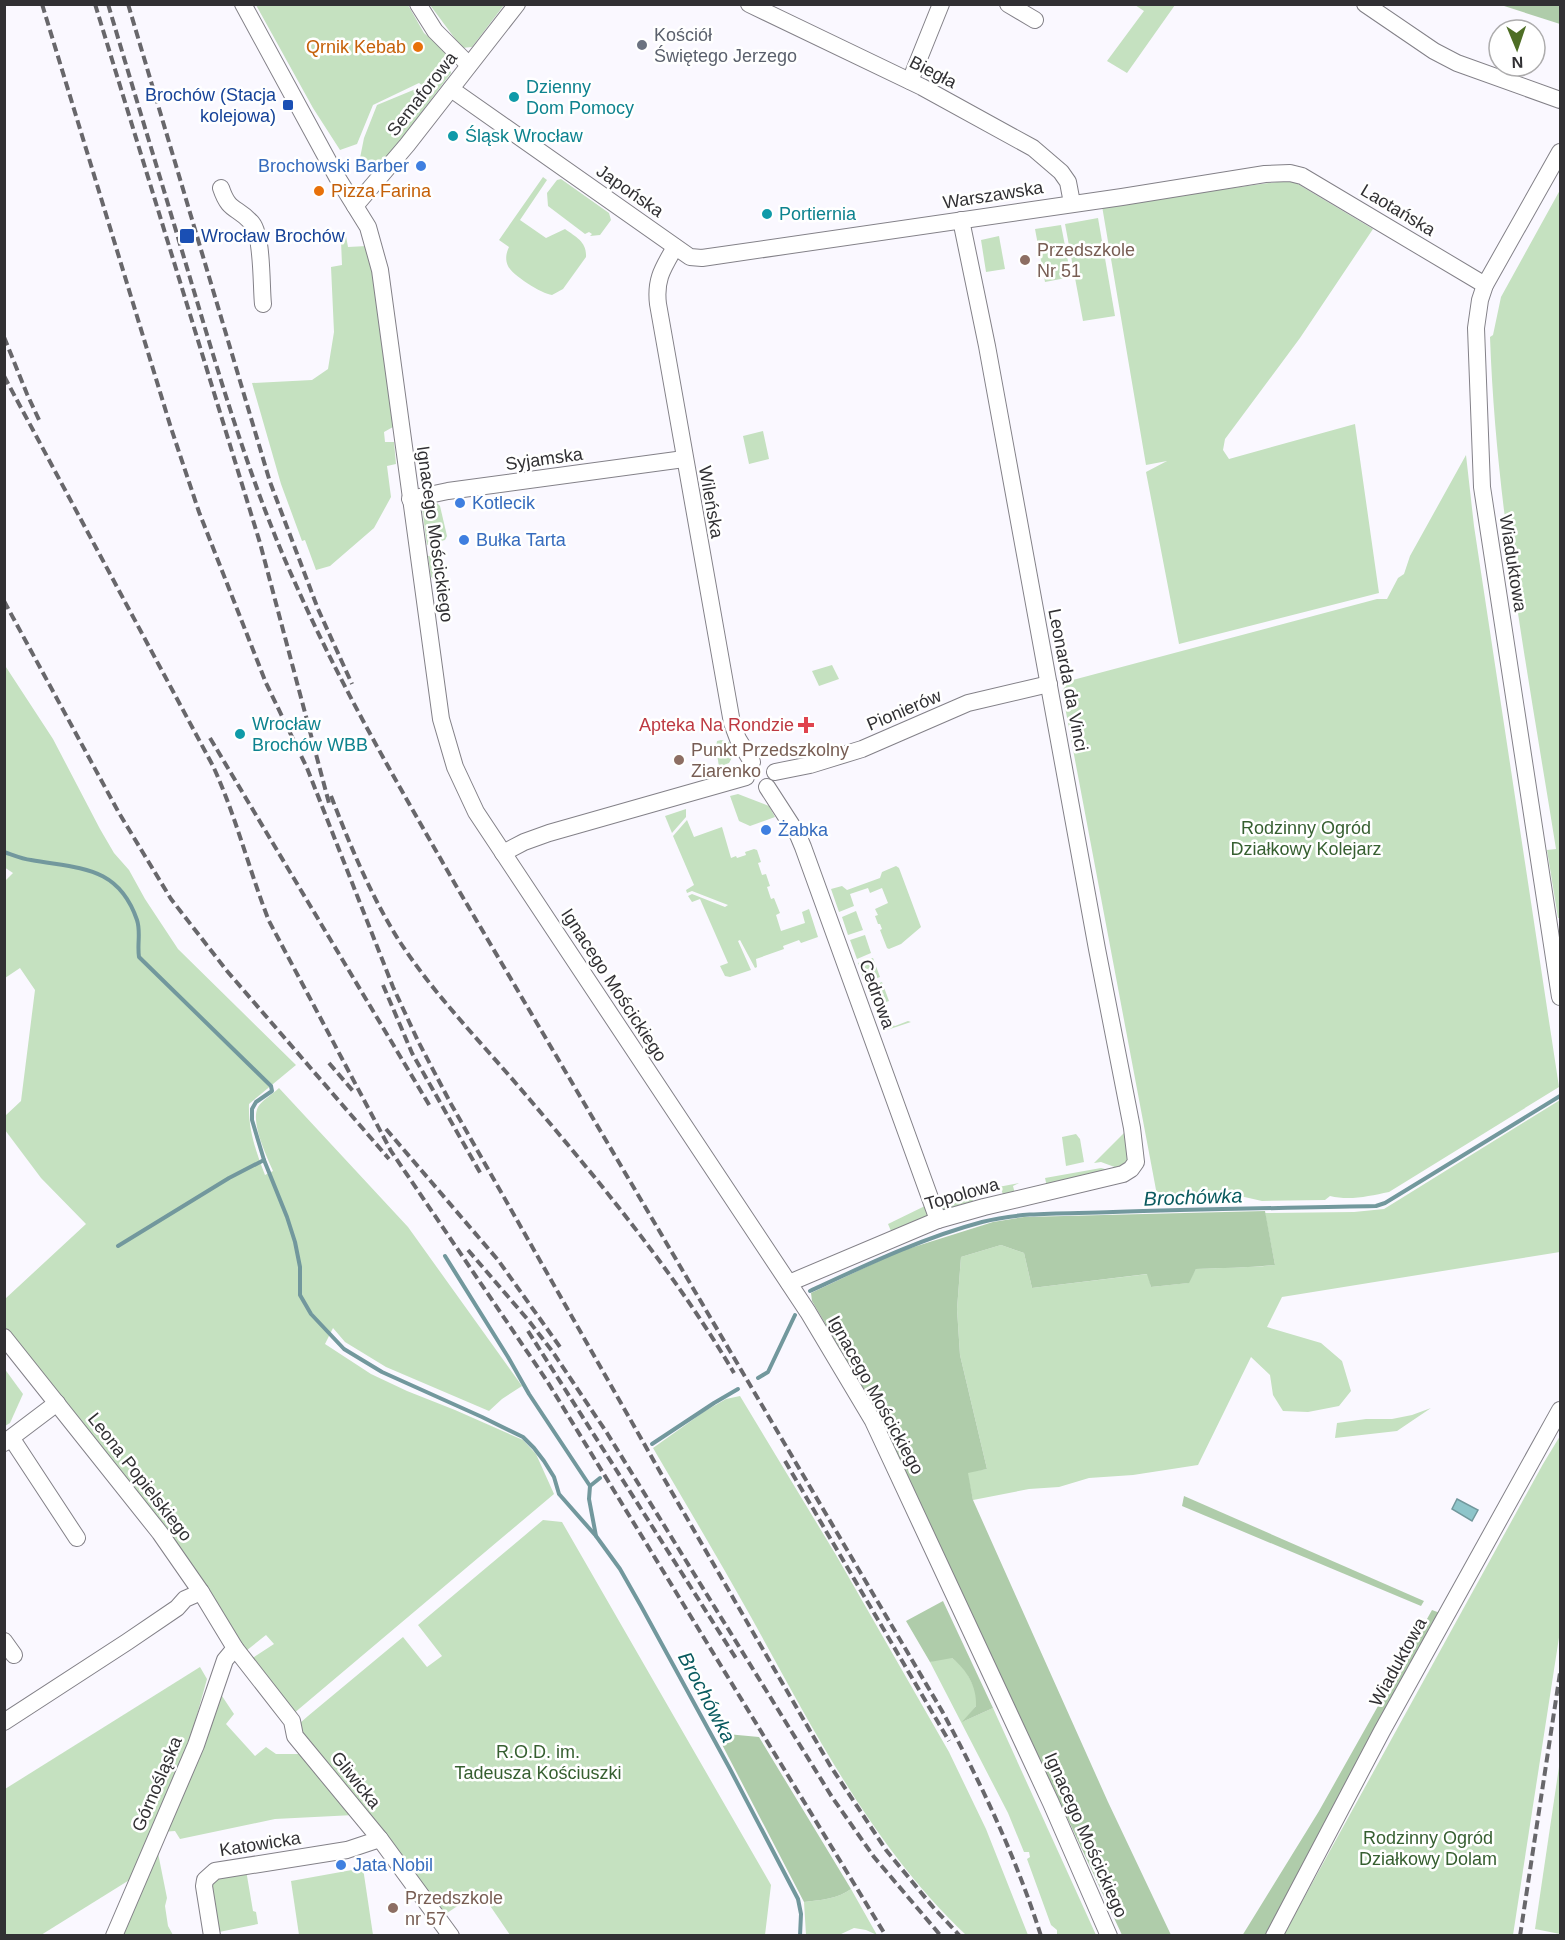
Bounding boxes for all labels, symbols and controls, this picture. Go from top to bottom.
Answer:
north arrow [1487,18,1547,78]
place label: Kościół Świętego Jerzego [654,25,797,66]
place label: Qrnik Kebab [306,37,406,57]
marker: Kościół Świętego Jerzego [635,38,649,52]
marker: Qrnik Kebab [411,40,425,54]
street label: Semaforowa [383,47,462,140]
street label: Biegła [906,52,961,93]
text: N [1511,54,1524,71]
place label: Dzienny Dom Pomocy [526,77,634,118]
place label: Brochów (Stacja kolejowa) [145,85,277,126]
marker: Dzienny Dom Pomocy [507,90,521,104]
marker: Brochów (Stacja kolejowa) [281,98,295,112]
place label: Śląsk Wrocław [465,125,584,146]
marker: Śląsk Wrocław [446,129,460,143]
place label: Brochowski Barber [258,156,409,176]
marker: Brochowski Barber [414,159,428,173]
street label: Japońska [593,161,668,222]
street label: Warszawska [941,177,1046,213]
street label: Laotańska [1357,180,1440,240]
place label: Pizza Farina [331,181,432,201]
marker: Pizza Farina [312,184,326,198]
place label: Portiernia [779,204,857,224]
marker: Portiernia [760,207,774,221]
place label: Wrocław Brochów [201,226,346,246]
marker: Wrocław Brochów [178,227,196,245]
place label: Przedszkole Nr 51 [1037,240,1135,281]
marker: Przedszkole Nr 51 [1018,253,1032,267]
street label: Ignacego Mościckiego [413,444,457,624]
street label: Syjamska [504,444,585,474]
street label: Wileńska [695,464,727,541]
place label: Kotlecik [472,493,536,513]
marker: Kotlecik [453,496,467,510]
street label: Wiaduktowa [1495,513,1531,614]
place label: Bułka Tarta [476,530,567,550]
marker: Bułka Tarta [457,533,471,547]
street label: Leonarda da Vinci [1044,607,1092,753]
street label: Pionierów [864,685,945,735]
place label: Wrocław Brochów WBB [252,714,368,755]
place label: Apteka Na Rondzie [639,715,794,735]
marker: Apteka Na Rondzie [799,718,813,732]
marker: Wrocław Brochów WBB [233,727,247,741]
place label: Punkt Przedszkolny Ziarenko [691,740,849,781]
marker: Punkt Przedszkolny Ziarenko [672,753,686,767]
park label: Rodzinny Ogród Działkowy Kolejarz [1230,818,1382,859]
place label: Żabka [778,820,829,840]
marker: Żabka [759,823,773,837]
street label: Ignacego Mościckiego [557,905,671,1065]
street label: Cedrowa [855,957,899,1032]
street label: Topolowa [923,1174,1002,1214]
water label: Brochówka [1143,1184,1243,1210]
street label: Ignacego Mościckiego [824,1312,928,1478]
street label: Leona Popielskiego [84,1409,196,1545]
street label: Wiaduktowa [1365,1613,1431,1710]
water label: Brochówka [674,1648,740,1746]
street label: Górnośląska [128,1733,186,1834]
park label: R.O.D. im. Tadeusza Kościuszki [454,1742,622,1783]
street label: Gliwicka [327,1748,385,1813]
street label: Ignacego Mościckiego [1041,1750,1131,1920]
street label: Katowicka [218,1828,303,1860]
park label: Rodzinny Ogród Działkowy Dolam [1359,1828,1497,1869]
place label: Jata Nobil [353,1855,433,1875]
marker: Jata Nobil [334,1858,348,1872]
place label: Przedszkole nr 57 [405,1888,503,1929]
marker: Przedszkole nr 57 [386,1901,400,1915]

